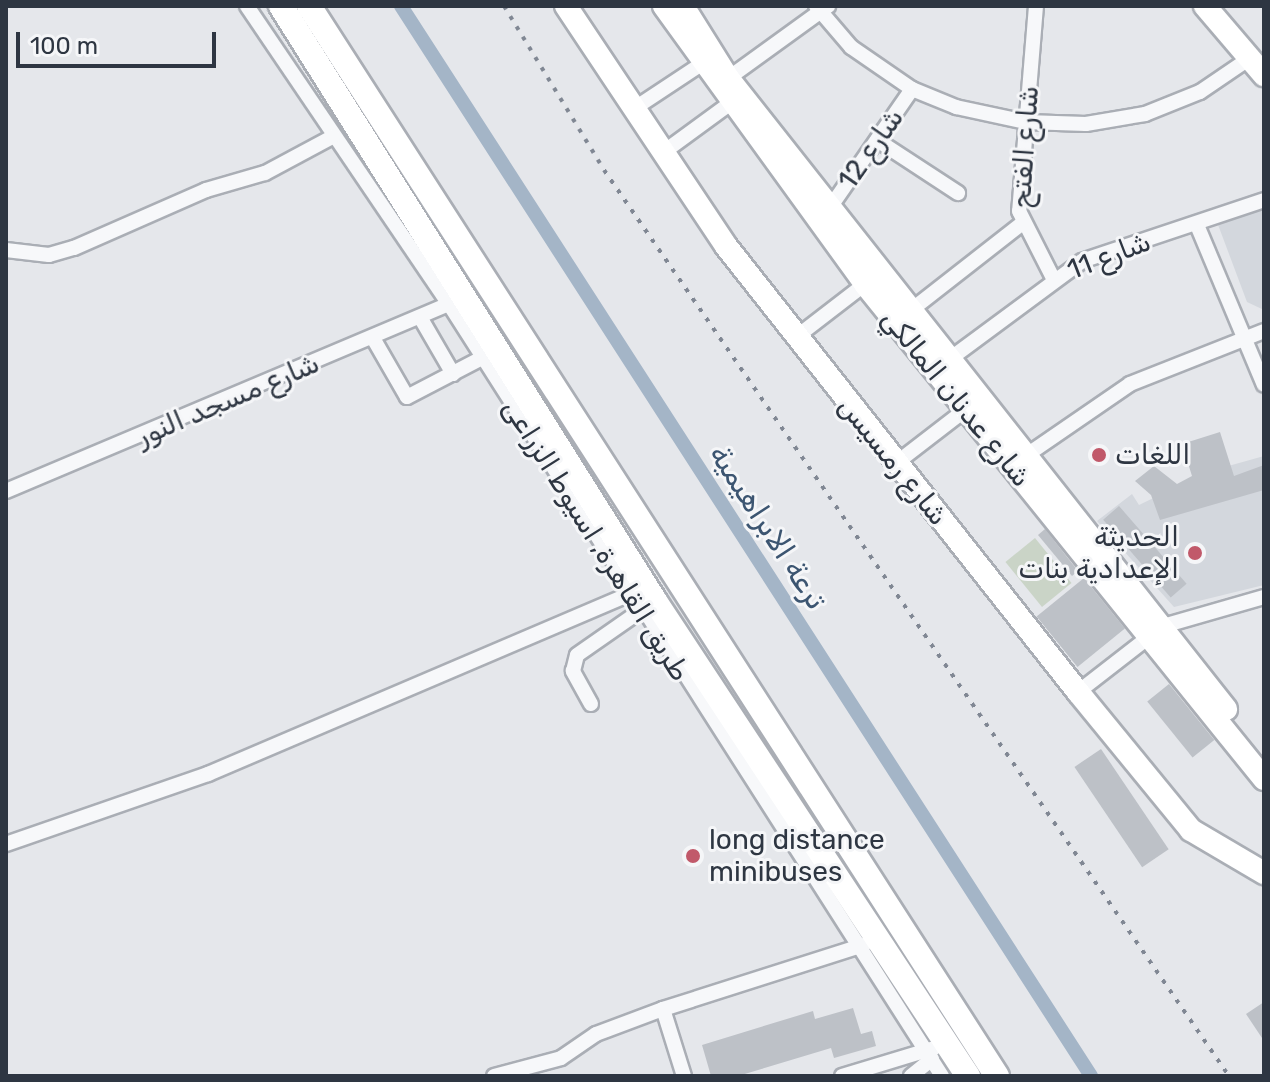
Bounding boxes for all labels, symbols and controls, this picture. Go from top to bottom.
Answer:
scale bar [20,16,220,66]
text: 100 m [30,32,98,60]
street label: شارع الفتح [1004,85,1046,209]
street label: شارع 12 [831,102,911,196]
street label: شارع 11 [1063,225,1155,287]
street label: شارع عدنان المالكي [874,302,1038,494]
street label: شارع مسجد النور [132,346,324,454]
street label: شارع رمسيس [831,390,955,532]
street label: طريق القاهرة, اسيوط الزراعى [495,393,697,687]
water label: ترعة الابراهيمية [701,438,835,616]
place label: اللغات [1115,438,1190,472]
marker: اللغات [1090,446,1108,464]
place label: الحديثة الإعدادية بنات [1018,520,1179,586]
marker: الحديثة الإعدادية بنات [1186,544,1204,562]
place label: long distance minibuses [709,823,885,889]
marker: long distance minibuses [684,847,702,865]

